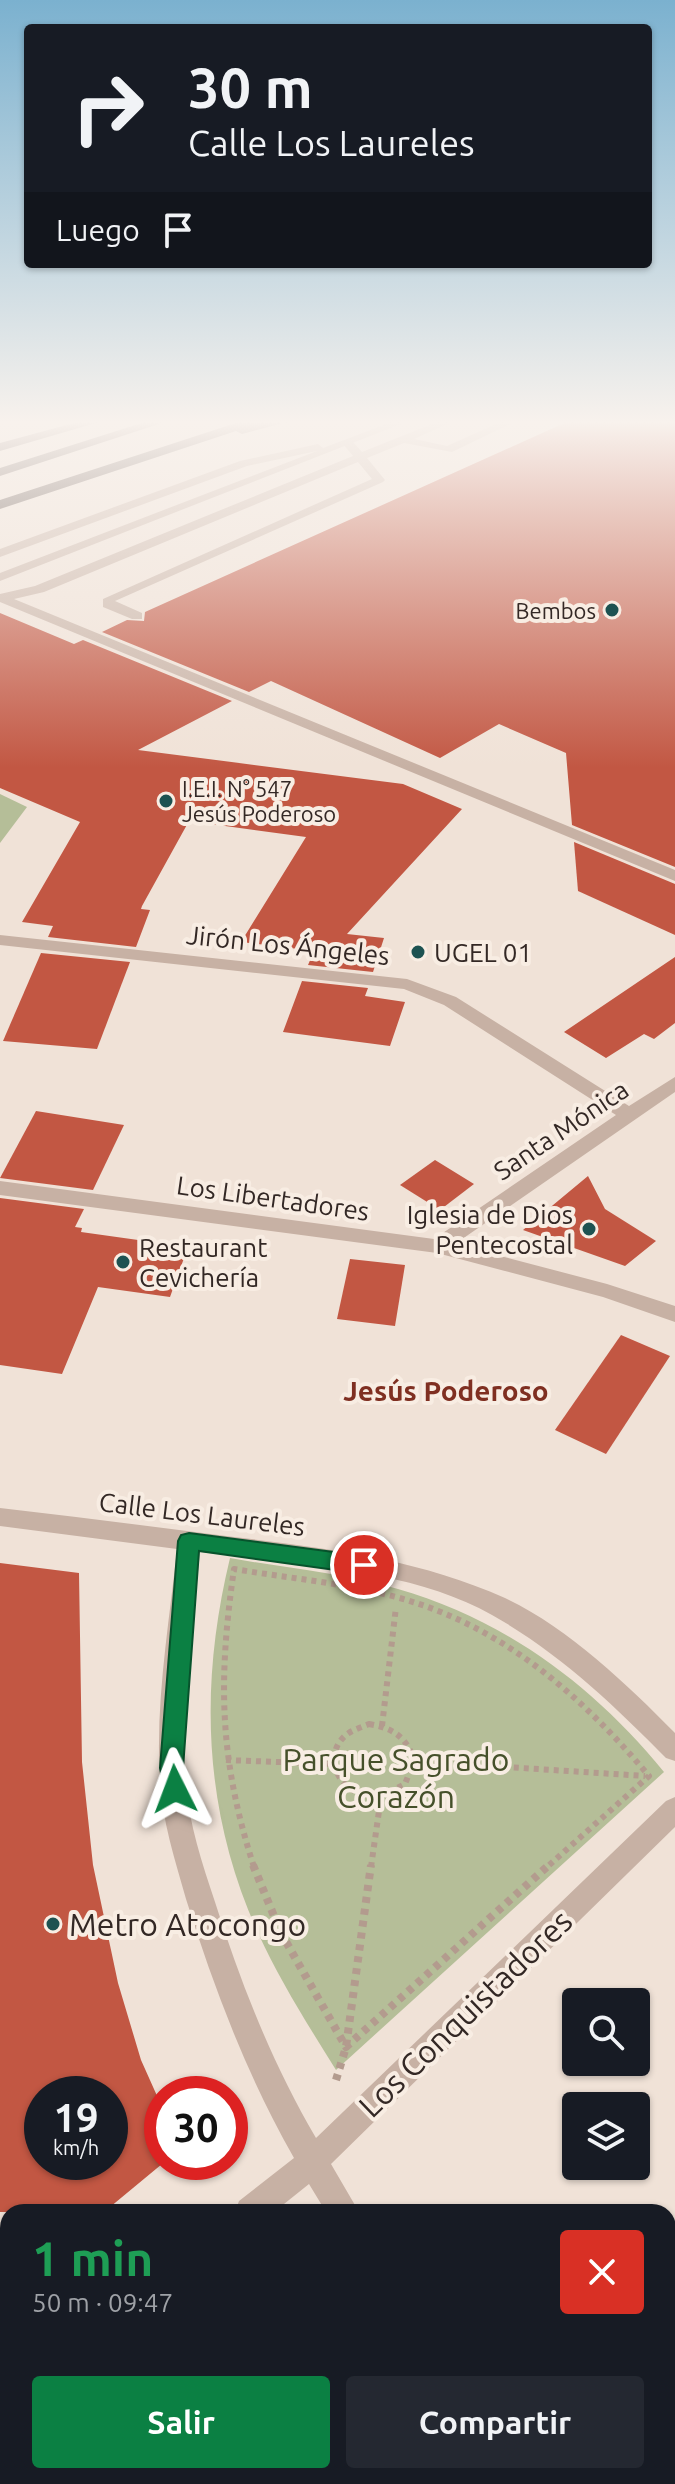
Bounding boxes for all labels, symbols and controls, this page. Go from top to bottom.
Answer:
icon: right [56,56,160,160]
text: 30 m [188,56,313,119]
text: Calle Los Laureles [188,122,475,163]
icon: arrive [156,208,200,252]
text: Luego [56,213,140,247]
place label: Bembos [516,598,596,623]
marker: Bembos [603,601,621,619]
place label: I.E.I. N° 547 Jesús Poderoso [182,776,336,826]
marker: I.E.I. N° 547 Jesús Poderoso [157,792,175,810]
street label: Jirón Los Ángeles [185,919,391,970]
place label: UGEL 01 [434,938,532,967]
marker: UGEL 01 [409,943,427,961]
street label: Santa Mónica [488,1074,634,1186]
street label: Los Libertadores [175,1170,371,1226]
place label: Iglesia de Dios Pentecostal [407,1200,573,1259]
marker: Iglesia de Dios Pentecostal [580,1220,598,1238]
place label: Restaurant Cevichería [139,1233,267,1292]
marker: Restaurant Cevichería [114,1253,132,1271]
district label: Jesús Poderoso [343,1375,549,1406]
street label: Calle Los Laureles [97,1487,307,1541]
pin [330,1531,398,1599]
icon: arrive [342,1543,386,1587]
park label: Parque Sagrado Corazón [282,1741,510,1814]
position arrow [133,1747,217,1831]
street label: Los Conquistadores [351,1902,579,2124]
place label: Metro Atocongo [69,1906,306,1942]
marker: Metro Atocongo [44,1915,62,1933]
map controls [562,1988,650,2180]
button: search [562,1988,650,2076]
speed limit sign: 30 [144,2076,248,2180]
button: layers [562,2092,650,2180]
text: 19 [53,2095,99,2140]
text: km/h [53,2136,99,2159]
button: close [560,2230,644,2314]
text: 1 min [32,2231,153,2285]
text: 50 m · 09:47 [32,2288,173,2317]
button: Salir [32,2376,330,2468]
button: Compartir [346,2376,644,2468]

